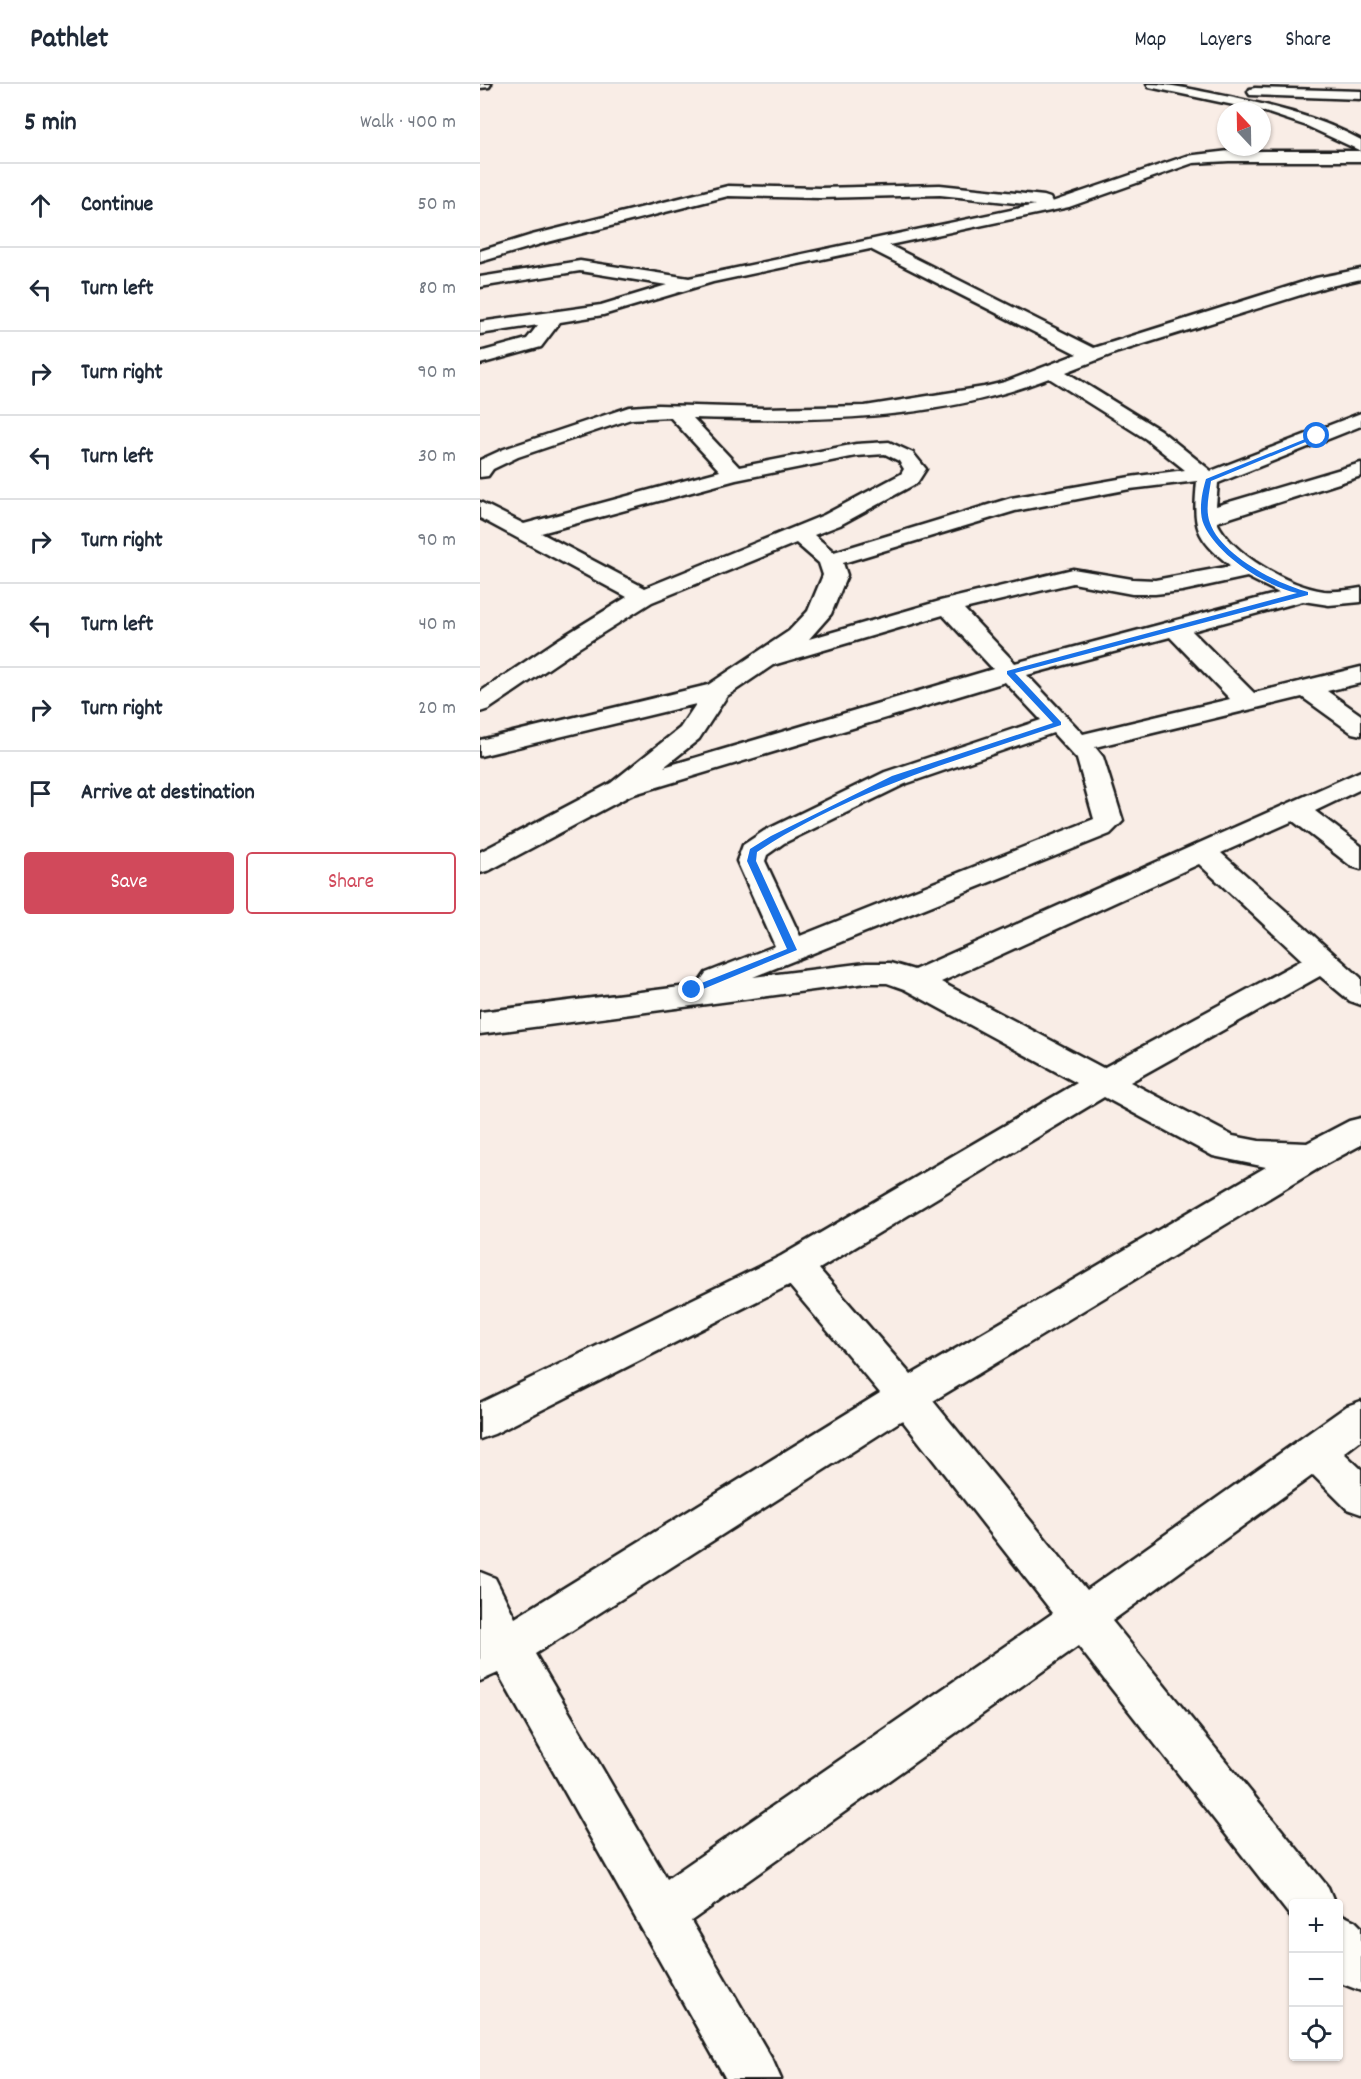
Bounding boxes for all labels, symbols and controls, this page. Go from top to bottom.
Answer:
text: Pathlet [30,21,108,61]
text: Map [1135,26,1166,56]
text: Layers [1199,26,1252,56]
text: Share [1285,26,1331,56]
north arrow [1217,102,1271,156]
text: 5 min [24,105,77,142]
text: Walk · 400 m [360,109,456,137]
icon: ahead [24,189,57,222]
text: Continue [81,190,153,221]
text: 50 m [418,191,456,219]
icon: left [24,273,57,306]
text: Turn left [81,274,153,305]
text: 80 m [419,275,456,303]
icon: right [24,357,57,390]
text: Turn right [81,358,163,389]
text: 90 m [418,359,456,387]
route start [1303,422,1329,448]
icon: left [24,441,57,474]
text: Turn left [81,442,153,473]
text: 30 m [418,443,456,471]
icon: right [24,525,57,558]
text: Turn right [81,526,163,557]
text: 90 m [418,527,456,555]
icon: left [24,609,57,642]
text: Turn left [81,610,153,641]
text: 40 m [418,611,456,639]
icon: right [24,693,57,726]
text: Turn right [81,694,163,725]
text: 20 m [418,695,456,723]
icon: arrive [24,777,57,810]
text: Arrive at destination [81,778,255,809]
button: Save [24,852,234,914]
button: Share [246,852,456,914]
route end [678,976,704,1002]
map controls [1289,1899,1343,2061]
button: + [1289,1899,1343,1953]
button: − [1289,1953,1343,2007]
button: locate [1289,2007,1343,2061]

